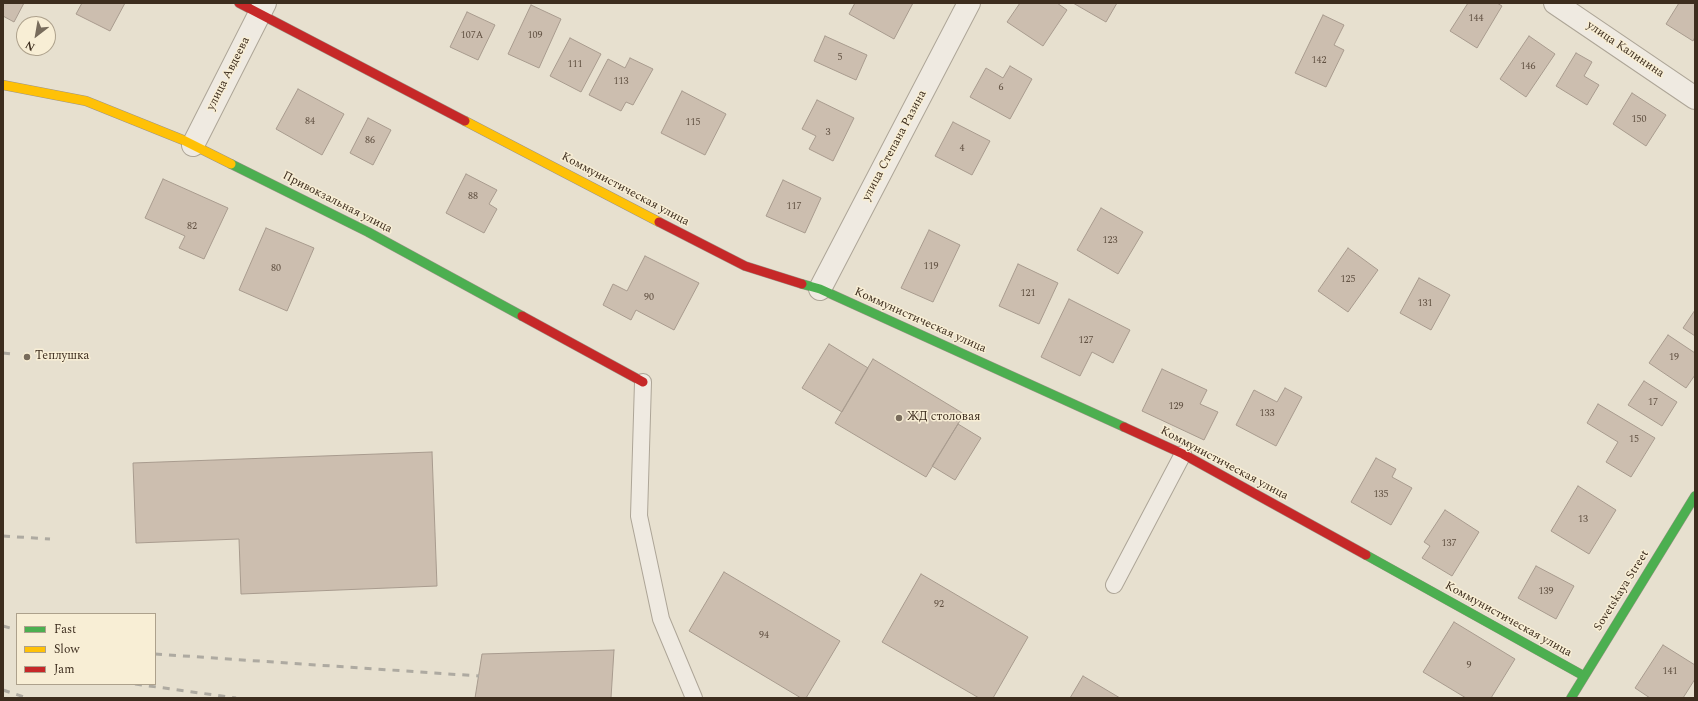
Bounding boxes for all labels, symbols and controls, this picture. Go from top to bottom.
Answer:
house number: 144 [1469,13,1483,25]
north arrow [16,16,56,56]
street label: улица Калинина [1583,19,1667,81]
house number: 107А [461,30,483,42]
house number: 109 [528,30,542,42]
street label: улица Авдеева [204,35,254,113]
text: N [22,36,38,55]
house number: 5 [838,52,842,64]
house number: 142 [1312,55,1326,67]
house number: 111 [568,59,582,71]
house number: 146 [1521,61,1535,73]
house number: 113 [614,76,628,88]
house number: 6 [999,82,1003,94]
street label: улица Степана Разина [860,88,930,204]
house number: 150 [1632,114,1646,126]
house number: 84 [305,116,315,128]
house number: 115 [686,117,700,129]
house number: 3 [826,127,830,139]
house number: 86 [365,135,375,147]
house number: 4 [960,143,964,155]
street label: Коммунистическая улица [559,150,691,230]
street label: Привокзальная улица [280,169,394,237]
house number: 88 [468,191,478,203]
house number: 117 [787,201,801,213]
house number: 82 [187,221,197,233]
house number: 123 [1103,235,1117,247]
house number: 119 [924,261,938,273]
house number: 80 [271,263,281,275]
house number: 125 [1341,274,1355,286]
street label: Коммунистическая улица [852,285,988,357]
house number: 121 [1021,288,1035,300]
house number: 90 [644,292,654,304]
house number: 131 [1418,298,1432,310]
house number: 127 [1079,335,1093,347]
place label: Теплушка [35,350,89,364]
marker: Теплушка [22,352,32,362]
house number: 19 [1669,352,1679,364]
house number: 17 [1648,397,1658,409]
house number: 129 [1169,401,1183,413]
house number: 133 [1260,408,1274,420]
place label: ЖД столовая [907,411,980,425]
marker: ЖД столовая [894,413,904,423]
street label: Коммунистическая улица [1158,424,1290,504]
house number: 15 [1629,434,1639,446]
house number: 135 [1374,489,1388,501]
house number: 13 [1578,514,1588,526]
house number: 137 [1442,538,1456,550]
street label: Sovetskaya Street [1591,548,1653,634]
street label: Коммунистическая улица [1442,579,1574,661]
house number: 139 [1539,586,1553,598]
house number: 92 [934,599,944,611]
legend [16,613,156,685]
text: Fast [54,620,76,639]
house number: 94 [759,630,769,642]
text: Slow [54,640,79,659]
text: Jam [54,660,75,679]
house number: 9 [1467,660,1471,672]
house number: 141 [1663,666,1677,678]

